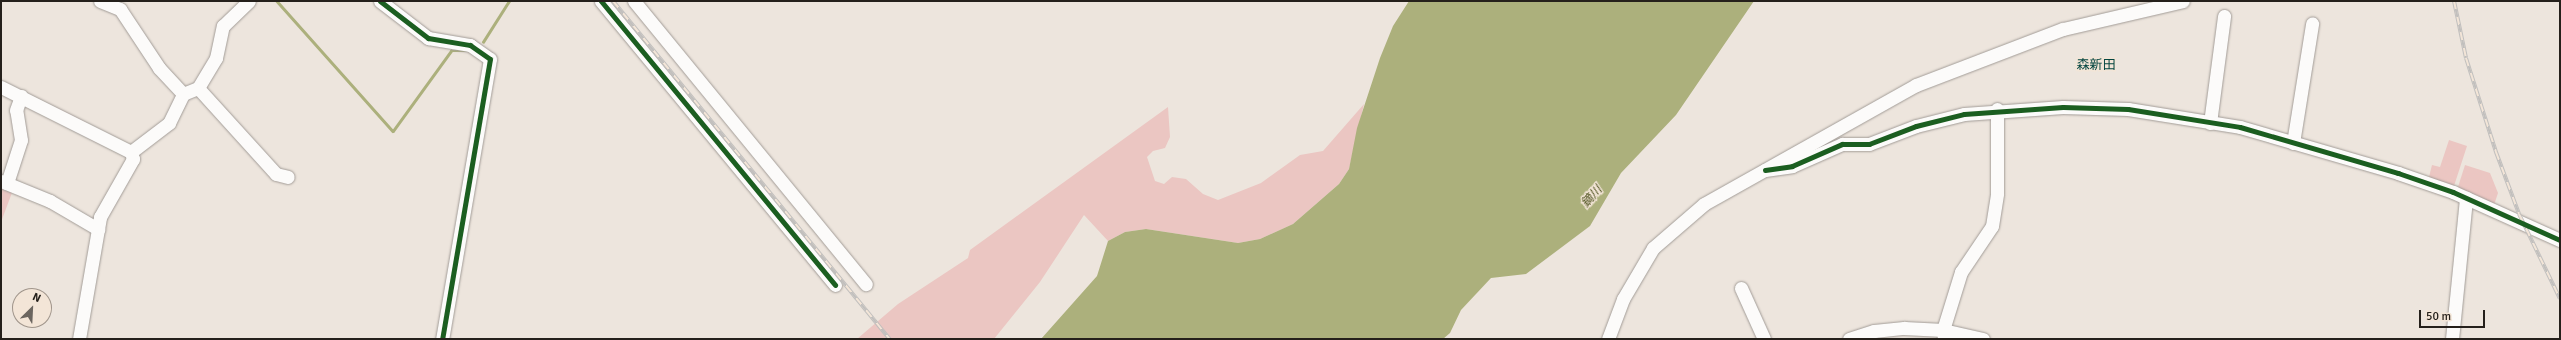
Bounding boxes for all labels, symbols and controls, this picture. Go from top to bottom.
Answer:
district label: 森新田 [2077,57,2115,73]
water label: 鏑川 [1579,183,1605,211]
north arrow [12,288,52,328]
text: N [31,290,43,305]
scale bar [2421,302,2487,328]
text: 50 m [2426,309,2451,324]

